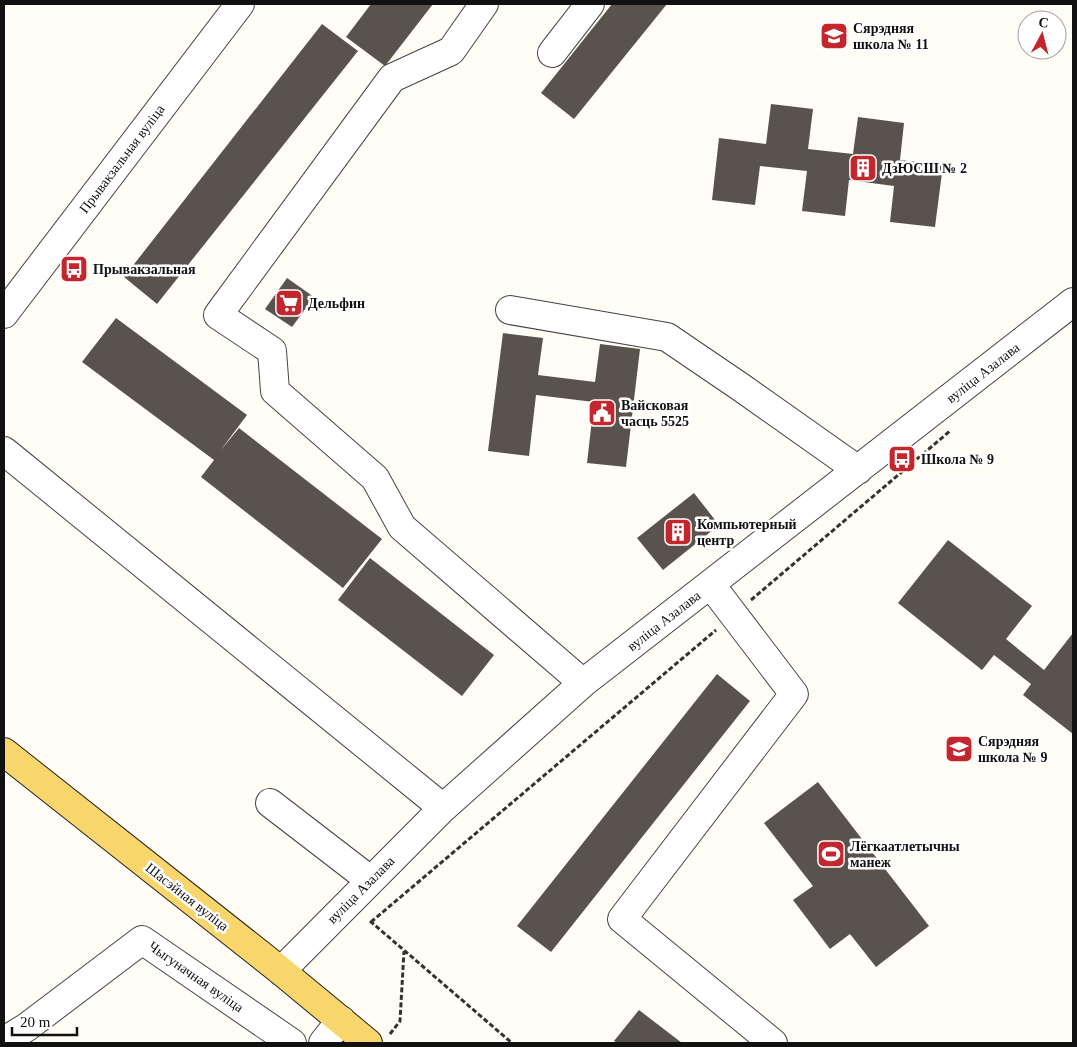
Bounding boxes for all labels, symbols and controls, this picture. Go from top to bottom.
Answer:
north arrow [1017,10,1067,60]
text: С [1038,15,1049,31]
school or university icon: Сярэдняя школа № 11 [819,21,849,51]
place label: Сярэдняя школа № 11 [853,21,929,52]
street label: Прывакзальная вуліца [76,101,168,216]
building icon: ДзЮСШ № 2 [848,153,878,183]
place label: ДзЮСШ № 2 [882,161,967,176]
bus stop icon: Прывакзальная [59,254,89,284]
place label: Прывакзальная [93,262,196,277]
supermarket icon: Дельфин [274,288,304,318]
place label: Дельфин [308,296,365,311]
street label: вуліца Азалава [944,339,1023,406]
public building icon: Вайсковая часць 5525 [587,398,617,428]
place label: Вайсковая часць 5525 [621,398,689,429]
bus stop icon: Школа № 9 [887,444,917,474]
place label: Школа № 9 [921,452,994,467]
building icon: Компьютерный центр [663,517,693,547]
place label: Компьютерный центр [697,517,797,548]
street label: вуліца Азалава [625,587,704,654]
school or university icon: Сярэдняя школа № 9 [944,734,974,764]
place label: Сярэдняя школа № 9 [978,734,1047,765]
sports icon: Лёгкаатлетычны манеж [816,839,846,869]
place label: Лёгкаатлетычны манеж [850,839,960,870]
street label: вуліца Азалава [324,853,398,927]
street label: Шасэйная вуліца [143,860,232,934]
street label: Чыгуначная вуліца [146,939,247,1016]
scale bar [12,1004,78,1036]
text: 20 m [20,1014,51,1030]

